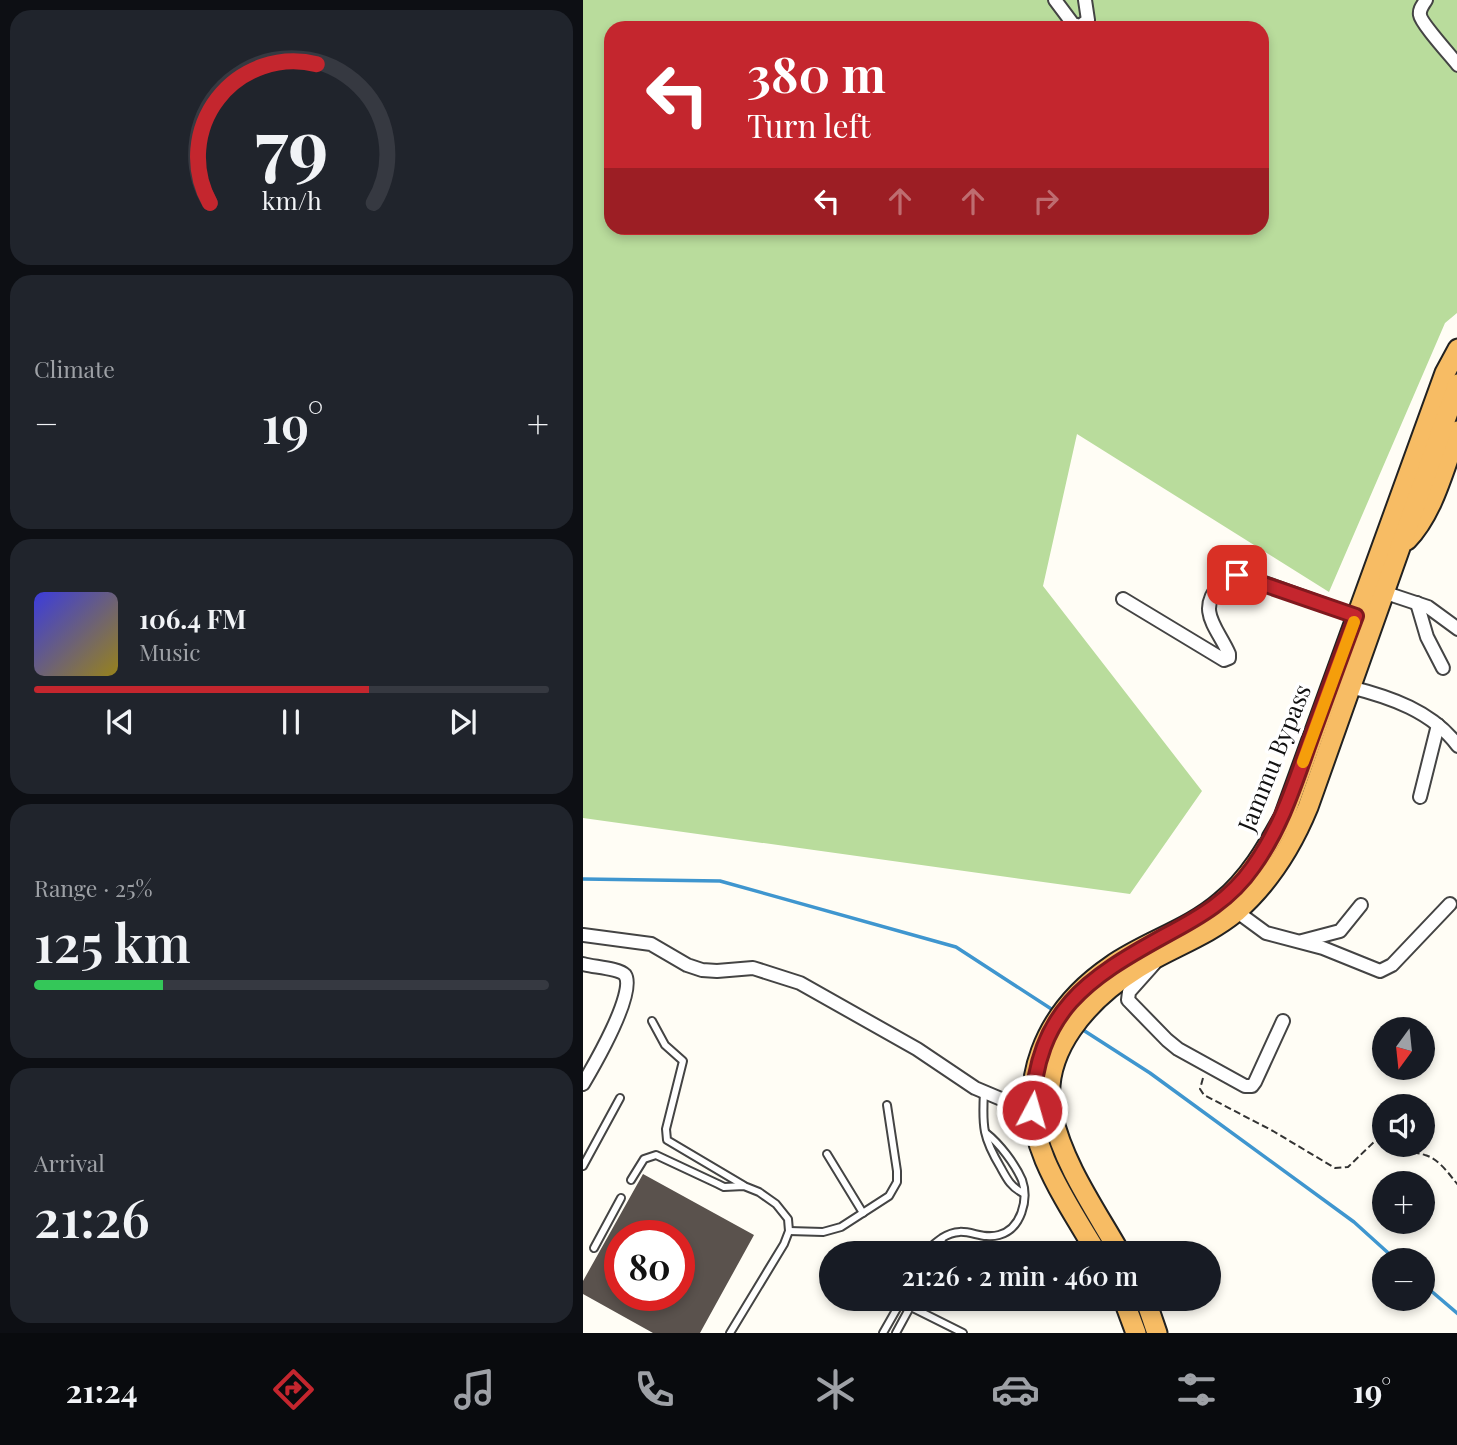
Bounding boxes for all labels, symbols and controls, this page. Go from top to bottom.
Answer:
text: 380 m [747,40,886,105]
icon: left [632,49,723,140]
text: 79 [255,95,328,192]
text: Turn left [747,103,871,146]
icon: left [808,182,846,220]
icon: ahead [881,182,919,220]
icon: ahead [954,182,992,220]
icon: right [1027,182,1065,220]
text: km/h [262,183,322,216]
text: Climate [34,353,115,384]
text: 19° [261,388,324,457]
text: − [34,397,59,448]
text: + [527,397,549,448]
pin [1207,545,1267,605]
icon: arrive [1218,556,1256,594]
text: 106.4 FM [139,601,246,636]
text: Music [139,636,200,667]
street label: Jammu Bypass [1229,679,1317,836]
icon: previous [101,703,139,741]
icon: pause [272,703,310,741]
icon: next [444,703,482,741]
text: Range · 25% [34,872,153,903]
text: 125 km [34,907,191,976]
north arrow [1372,1017,1435,1080]
map controls [1372,1017,1435,1311]
position arrow [995,1073,1069,1147]
button: sound [1372,1094,1435,1157]
text: Arrival [34,1147,105,1178]
button: + [1372,1171,1435,1234]
text: 21:26 [34,1182,150,1251]
speed limit sign: 80 [604,1220,695,1311]
button: − [1372,1248,1435,1311]
text: 21:26 · 2 min · 460 m [902,1258,1138,1293]
icon: directions [269,1365,318,1414]
icon: music [450,1365,499,1414]
icon: phone [630,1365,679,1414]
icon: climate [811,1365,860,1414]
icon: car [991,1365,1040,1414]
icon: filters [1172,1365,1221,1414]
text: 21:24 [66,1368,138,1411]
text: 19° [1353,1368,1391,1411]

